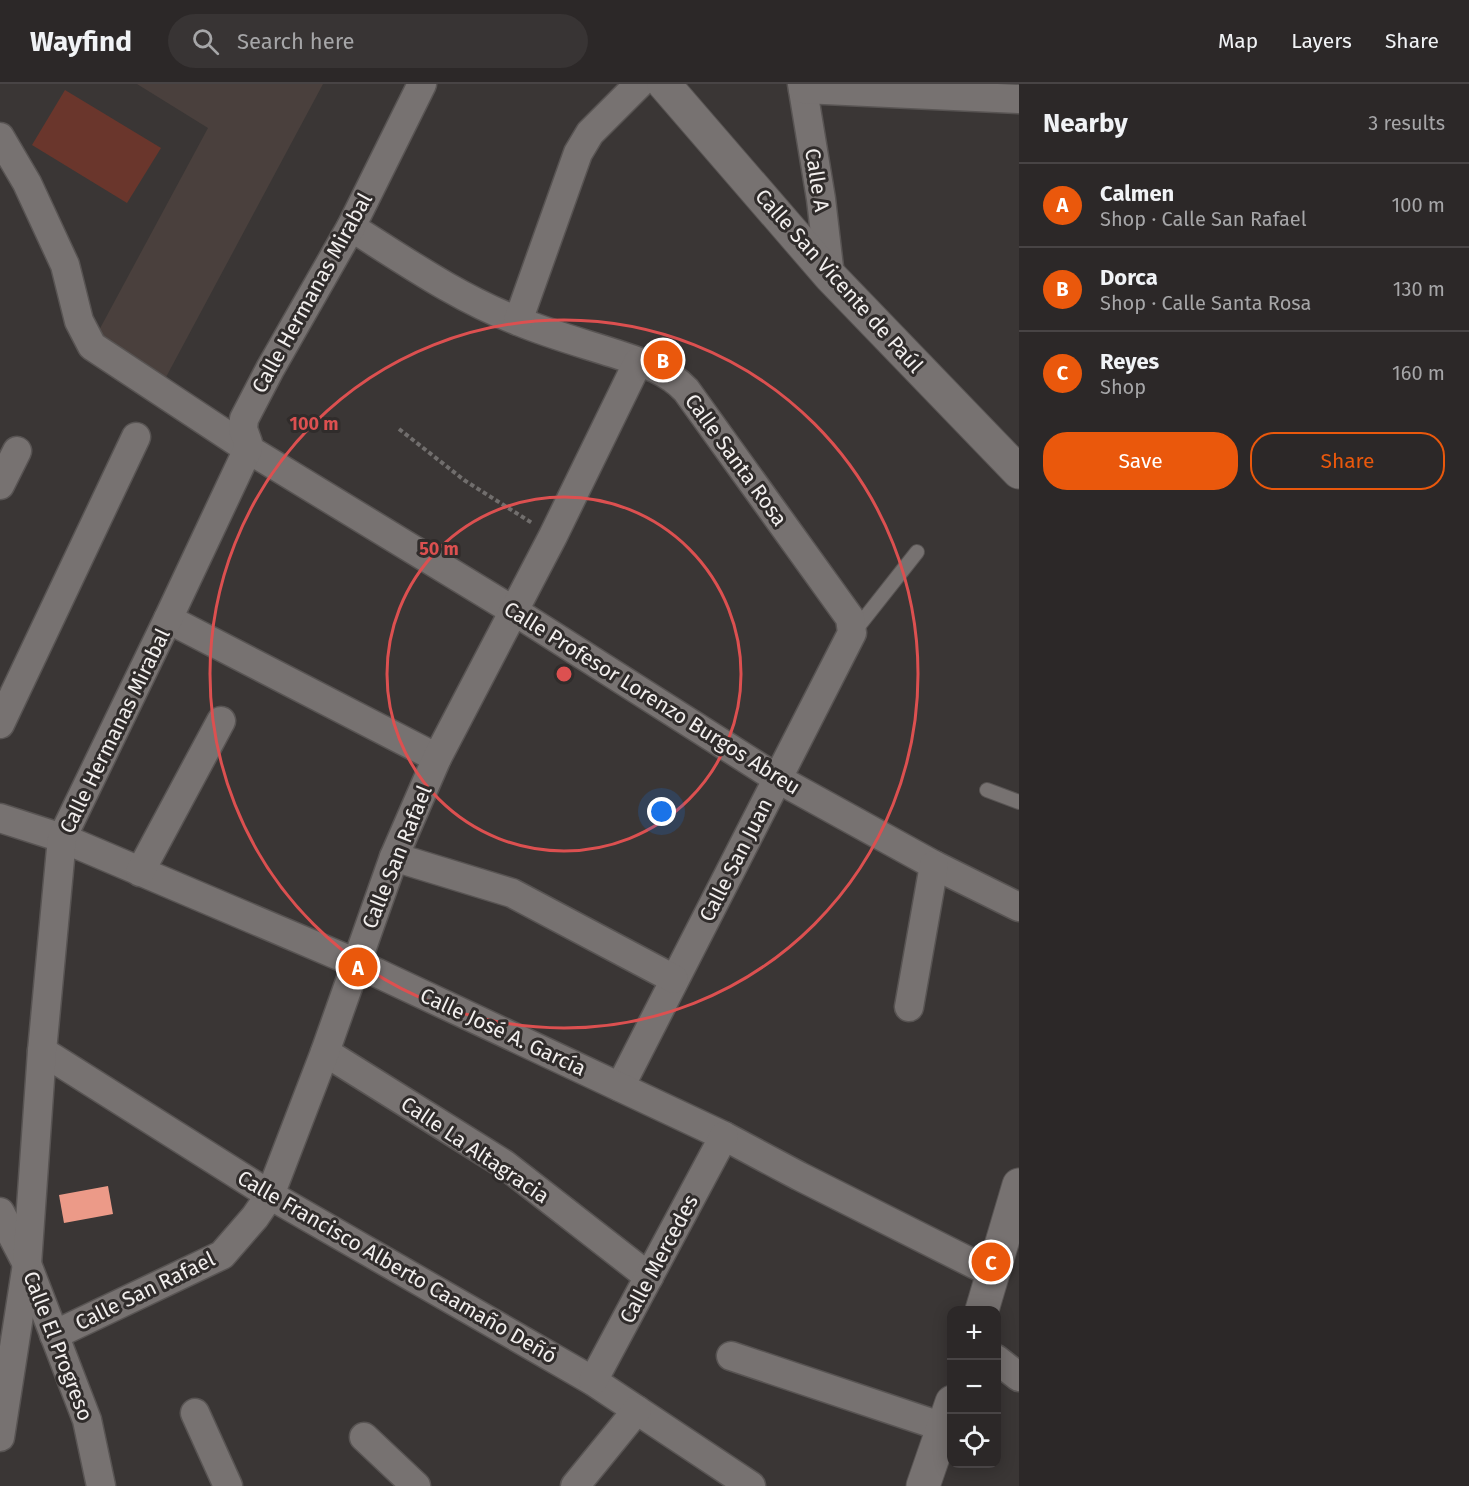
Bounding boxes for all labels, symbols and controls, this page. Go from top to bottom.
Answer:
search box [168,14,588,68]
text: Wayfind [30,25,132,58]
icon: search [189,25,222,58]
text: Search here [237,28,355,55]
text: Map [1218,28,1258,54]
text: Layers [1291,28,1352,54]
text: Share [1385,28,1439,54]
text: Nearby [1043,108,1128,139]
text: 3 results [1368,111,1445,135]
street label: Calle A [799,146,835,214]
text: Calmen [1100,180,1174,207]
street label: Calle San Vicente de Paúl [750,184,928,378]
street label: Calle Hermanas Mirabal [246,188,378,398]
text: A [1057,193,1068,217]
text: 100 m [1392,193,1445,217]
text: Shop · Calle San Rafael [1100,207,1307,231]
text: Dorca [1100,264,1158,291]
text: B [1056,277,1069,301]
text: 130 m [1393,277,1445,301]
text: Shop · Calle Santa Rosa [1100,291,1311,315]
pin: B [644,338,682,382]
text: Reyes [1100,348,1159,375]
text: C [1057,361,1068,385]
text: 160 m [1392,361,1445,385]
text: Shop [1100,375,1146,399]
street label: Calle Santa Rosa [679,389,793,531]
text: 100 m [290,413,338,435]
button: Save [1043,432,1238,490]
button: Share [1250,432,1445,490]
text: 50 m [419,538,459,560]
street label: Calle Profesor Lorenzo Burgos Abreu [499,596,805,800]
street label: Calle Hermanas Mirabal [54,624,176,838]
centre of rings [554,664,574,684]
street label: Calle San Rafael [356,782,438,932]
street label: Calle San Juan [694,794,778,926]
your location [647,797,676,826]
pin: A [338,944,378,990]
street label: Calle José A. García [416,982,590,1082]
street label: Calle La Altagracia [396,1091,554,1209]
street label: Calle Francisco Alberto Caamaño Deñó [233,1165,561,1369]
street label: Calle Mercedes [614,1190,704,1328]
pin: C [972,1240,1010,1284]
street label: Calle San Rafael [71,1246,219,1336]
street label: Calle El Progreso [18,1267,98,1425]
map controls [947,1306,1001,1468]
button: + [947,1306,1001,1360]
button: − [947,1360,1001,1414]
button: locate [947,1414,1001,1468]

